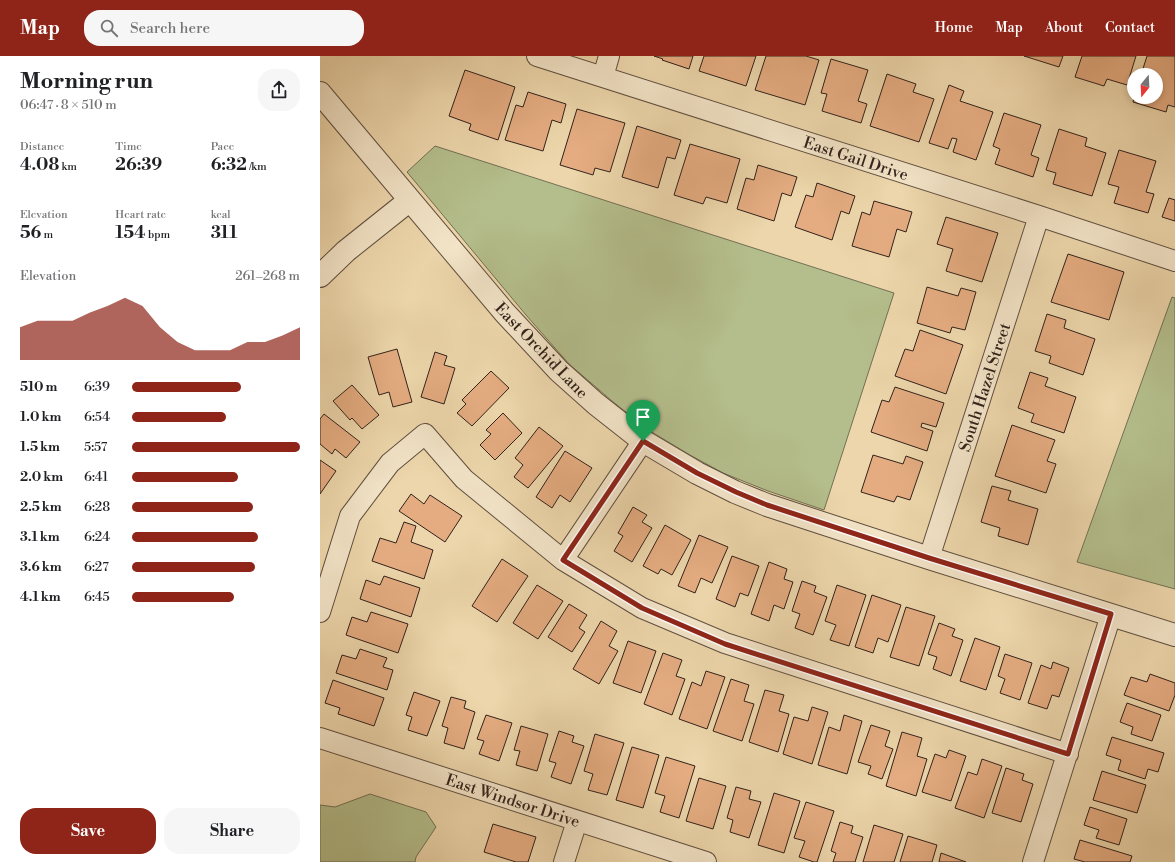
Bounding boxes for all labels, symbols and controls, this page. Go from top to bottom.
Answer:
search box [84,10,364,46]
text: Map [20,16,60,40]
icon: search [98,17,120,39]
text: Search here [130,19,210,38]
text: Home [935,19,973,37]
text: Map [995,19,1023,37]
text: About [1045,19,1083,37]
text: Contact [1105,19,1155,37]
text: Morning run [20,68,153,95]
north arrow [1127,68,1163,104]
map controls [1127,68,1163,104]
button: share [258,69,300,111]
text: 06:47 · 8 × 510 m [20,97,117,113]
street label: East Gail Drive [801,133,911,185]
text: Distance [20,140,64,154]
text: Time [115,140,142,154]
text: Pace [211,140,234,154]
text: 4.08 [20,154,59,176]
text: 26:39 [115,154,162,176]
text: 6:32 [211,154,247,176]
text: km [59,160,77,174]
text: /km [247,160,267,174]
text: Elevation [20,208,68,222]
text: Heart rate [115,208,166,222]
text: kcal [211,208,231,222]
text: 56 [20,222,41,244]
text: 154 [115,222,146,244]
text: 311 [211,222,237,244]
text: m [41,228,53,242]
text: bpm [146,228,170,242]
text: Elevation [20,268,76,284]
text: 261–268 m [235,268,300,284]
street label: East Orchid Lane [490,298,592,403]
street label: South Hazel Street [955,320,1015,454]
text: 510 m [20,379,57,395]
text: 6:39 [84,379,110,395]
pin [626,400,660,441]
icon: arrive [632,406,654,428]
text: 1.0 km [20,409,61,425]
text: 6:54 [84,409,110,425]
text: 1.5 km [20,439,60,455]
text: 5:57 [84,439,107,455]
text: 2.0 km [20,469,63,485]
text: 6:41 [84,469,108,485]
text: 2.5 km [20,499,62,515]
text: 6:28 [84,499,110,515]
text: 3.1 km [20,529,60,545]
text: 6:24 [84,529,110,545]
text: 3.6 km [20,559,62,575]
text: 6:27 [84,559,109,575]
text: 4.1 km [20,589,61,605]
text: 6:45 [84,589,110,605]
street label: East Windsor Drive [443,770,582,832]
button: Save [20,808,156,854]
button: Share [164,808,300,854]

